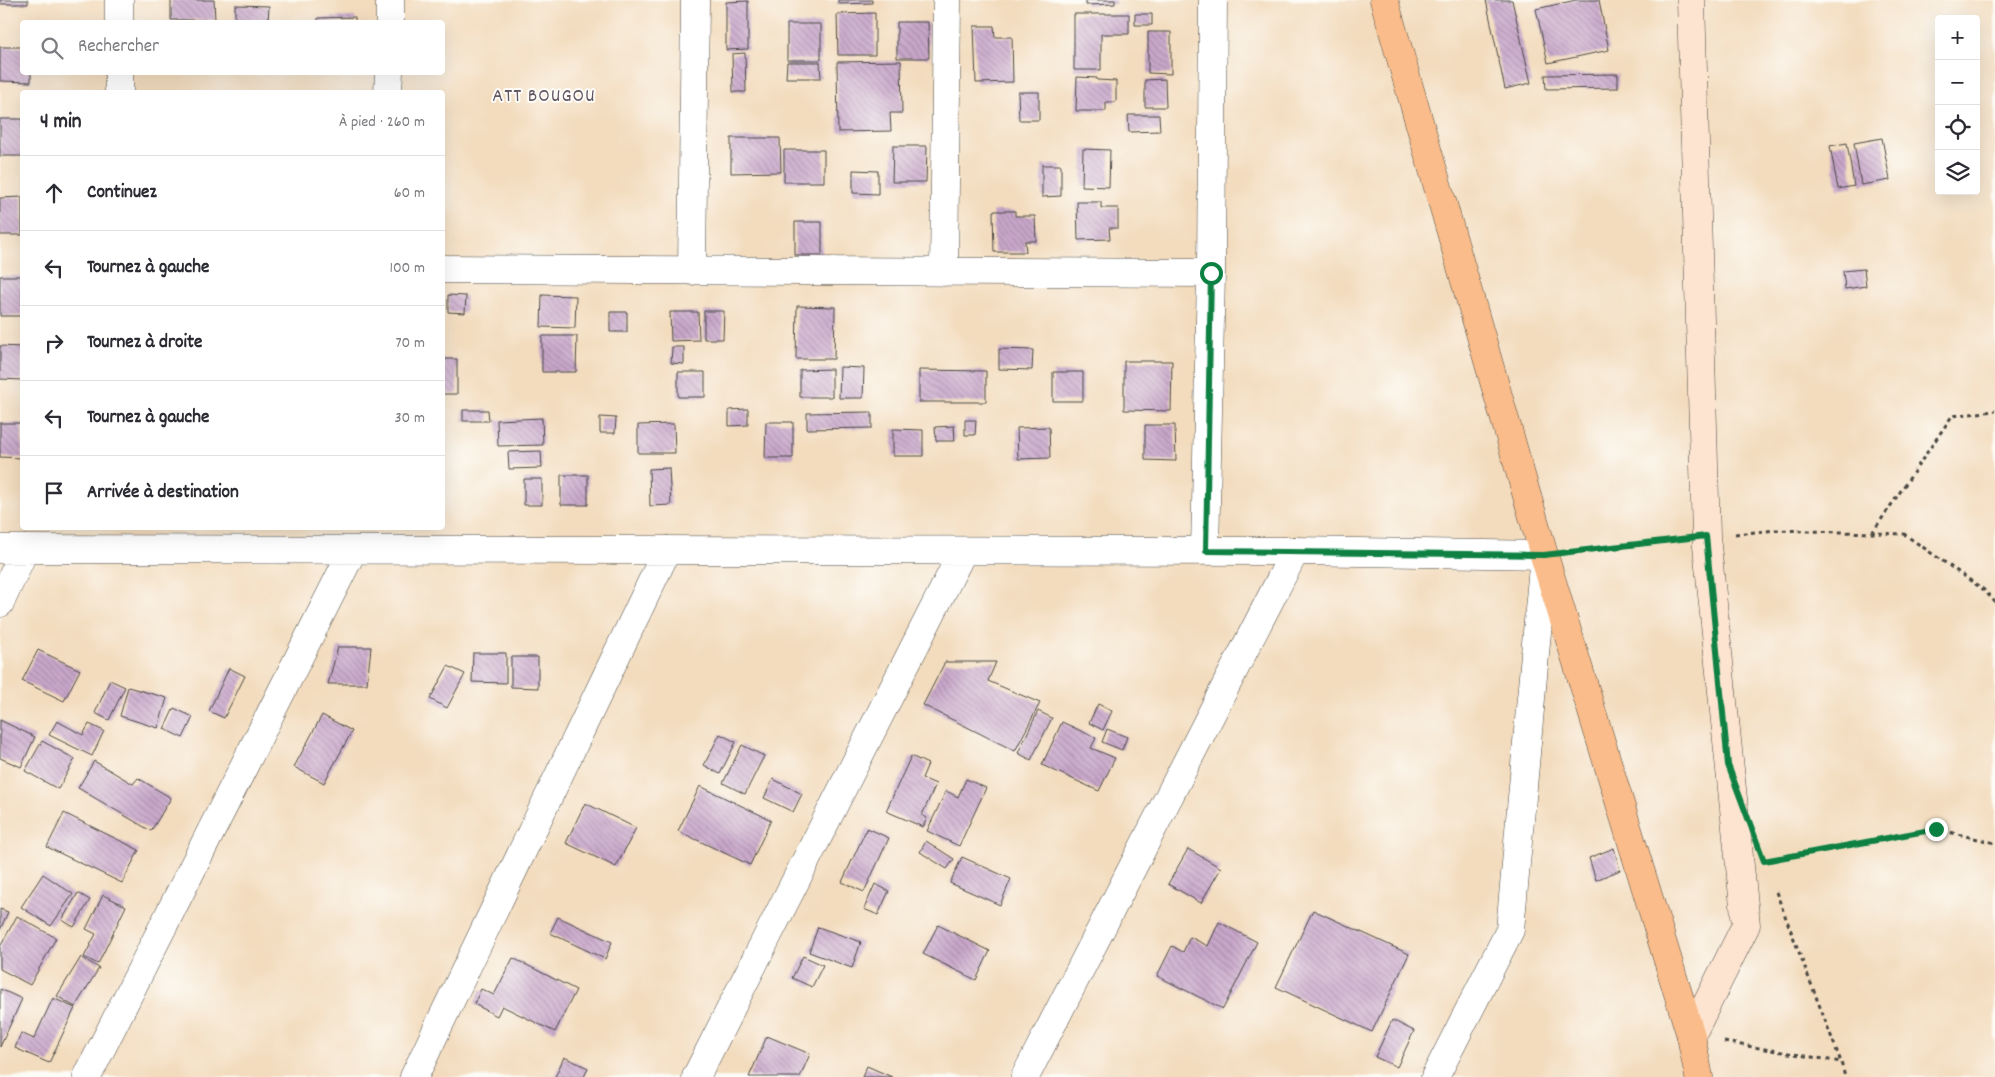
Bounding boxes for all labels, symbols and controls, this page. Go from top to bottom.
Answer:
map controls [1935,15,1980,195]
button: + [1935,15,1980,60]
search box [20,20,445,75]
icon: search [38,34,66,62]
text: Rechercher [78,34,159,61]
button: − [1935,60,1980,105]
district label: ATT BOUGOU [492,83,596,111]
button: locate [1935,105,1980,150]
text: 4 min [40,108,82,138]
text: À pied · 260 m [339,111,425,134]
button: layers [1935,150,1980,195]
icon: ahead [40,179,68,207]
text: Continuez [87,180,157,207]
text: 60 m [394,182,425,205]
icon: left [40,254,68,282]
text: Tournez à gauche [87,255,209,282]
text: 100 m [389,257,425,280]
route start [1200,262,1223,285]
icon: right [40,329,68,357]
text: Tournez à droite [87,330,202,357]
text: 70 m [395,332,425,355]
icon: left [40,404,68,432]
text: Tournez à gauche [87,405,209,432]
text: 30 m [395,407,425,430]
icon: arrive [40,479,68,507]
text: Arrivée à destination [87,480,239,507]
route end [1925,818,1948,841]

